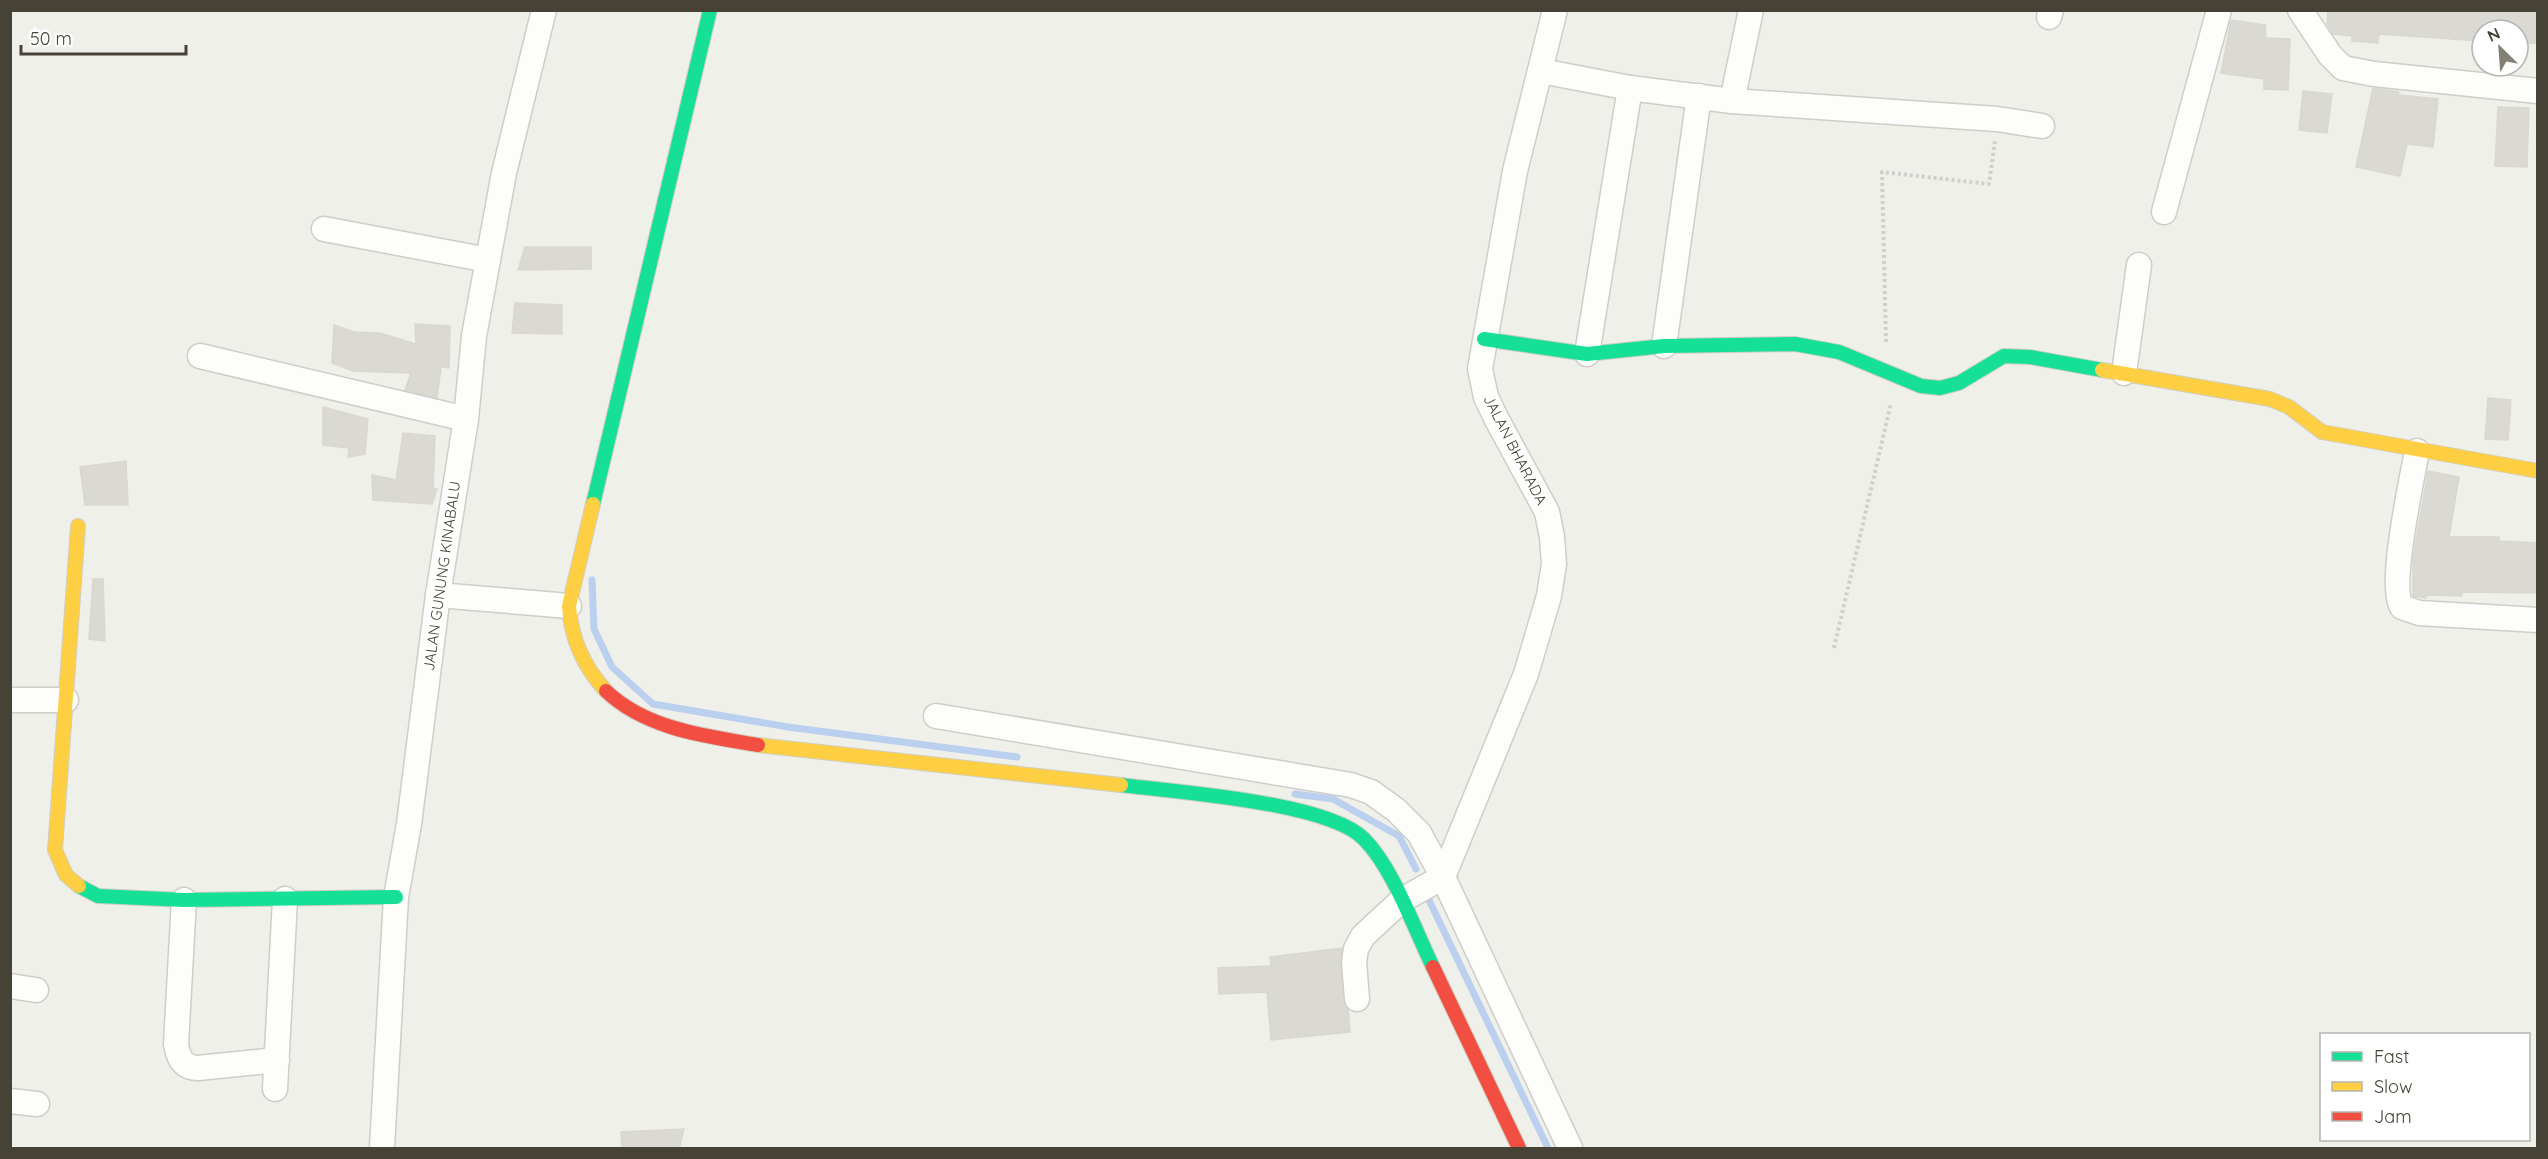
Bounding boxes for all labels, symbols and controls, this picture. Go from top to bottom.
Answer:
scale bar [21,18,186,56]
north arrow [2470,18,2530,78]
text: N [2484,23,2503,46]
text: 50 m [30,27,72,50]
street label: JALAN BHARADA [1479,391,1552,508]
street label: JALAN GUNUNG KINABALU [419,480,464,672]
legend [2320,1033,2530,1141]
text: Fast [2374,1045,2409,1068]
text: Slow [2374,1075,2412,1098]
text: Jam [2374,1105,2412,1128]

